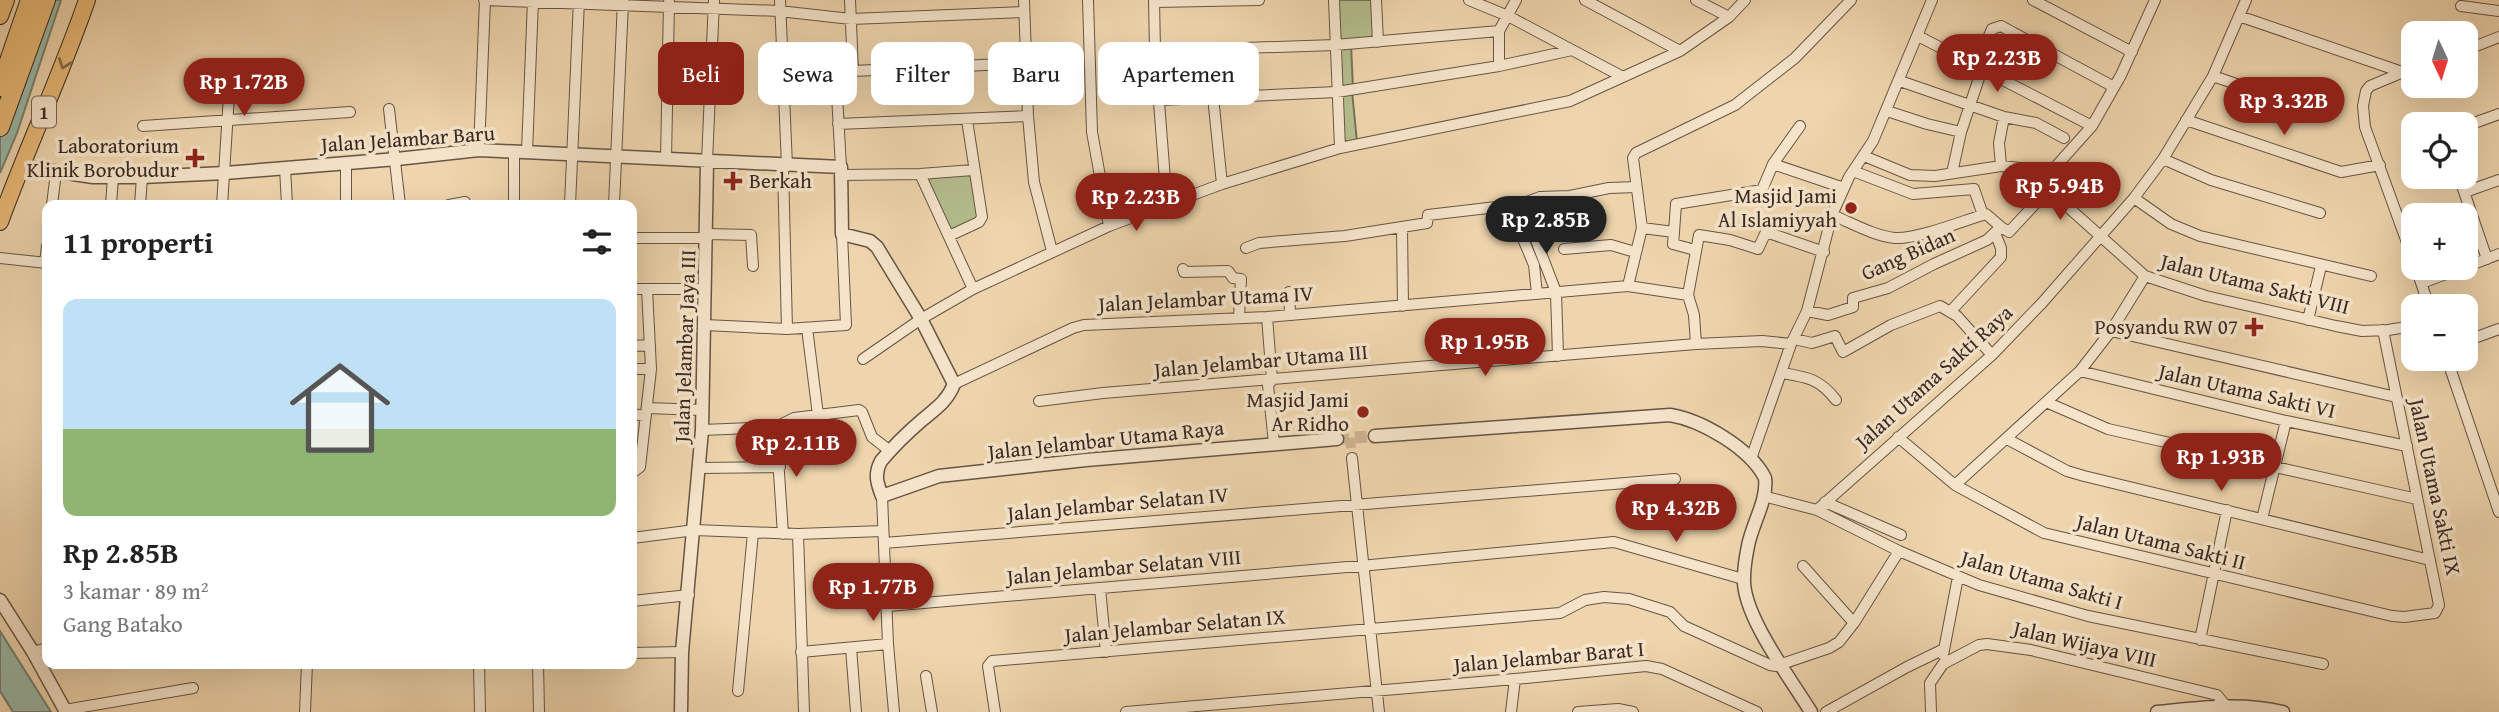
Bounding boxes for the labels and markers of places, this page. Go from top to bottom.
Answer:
pin: Rp 2.23B [1925,34,2069,94]
pin: Rp 1.72B [172,58,316,118]
pin: Rp 3.32B [2212,78,2356,137]
place label: Laboratorium Klinik Borobudur [27,130,179,185]
marker: Laboratorium Klinik Borobudur [185,148,205,168]
pin: Rp 5.94B [1988,162,2132,222]
place label: Berkah [749,165,812,196]
marker: Berkah [723,171,743,191]
pin: Rp 2.23B [1064,174,1208,233]
place label: Masjid Jami Al Islamiyyah [1718,180,1837,235]
pin: Rp 2.85B [1474,196,1618,256]
marker: Masjid Jami Al Islamiyyah [1843,200,1859,216]
place label: Posyandu RW 07 [2094,311,2238,342]
marker: Posyandu RW 07 [2244,317,2264,337]
pin: Rp 1.95B [1413,318,1557,378]
place label: Masjid Jami Ar Ridho [1247,384,1349,439]
marker: Masjid Jami Ar Ridho [1355,404,1371,420]
pin: Rp 2.11B [724,420,868,479]
pin: Rp 1.93B [2149,434,2293,493]
pin: Rp 4.32B [1604,484,1748,544]
pin: Rp 1.77B [801,564,945,623]

